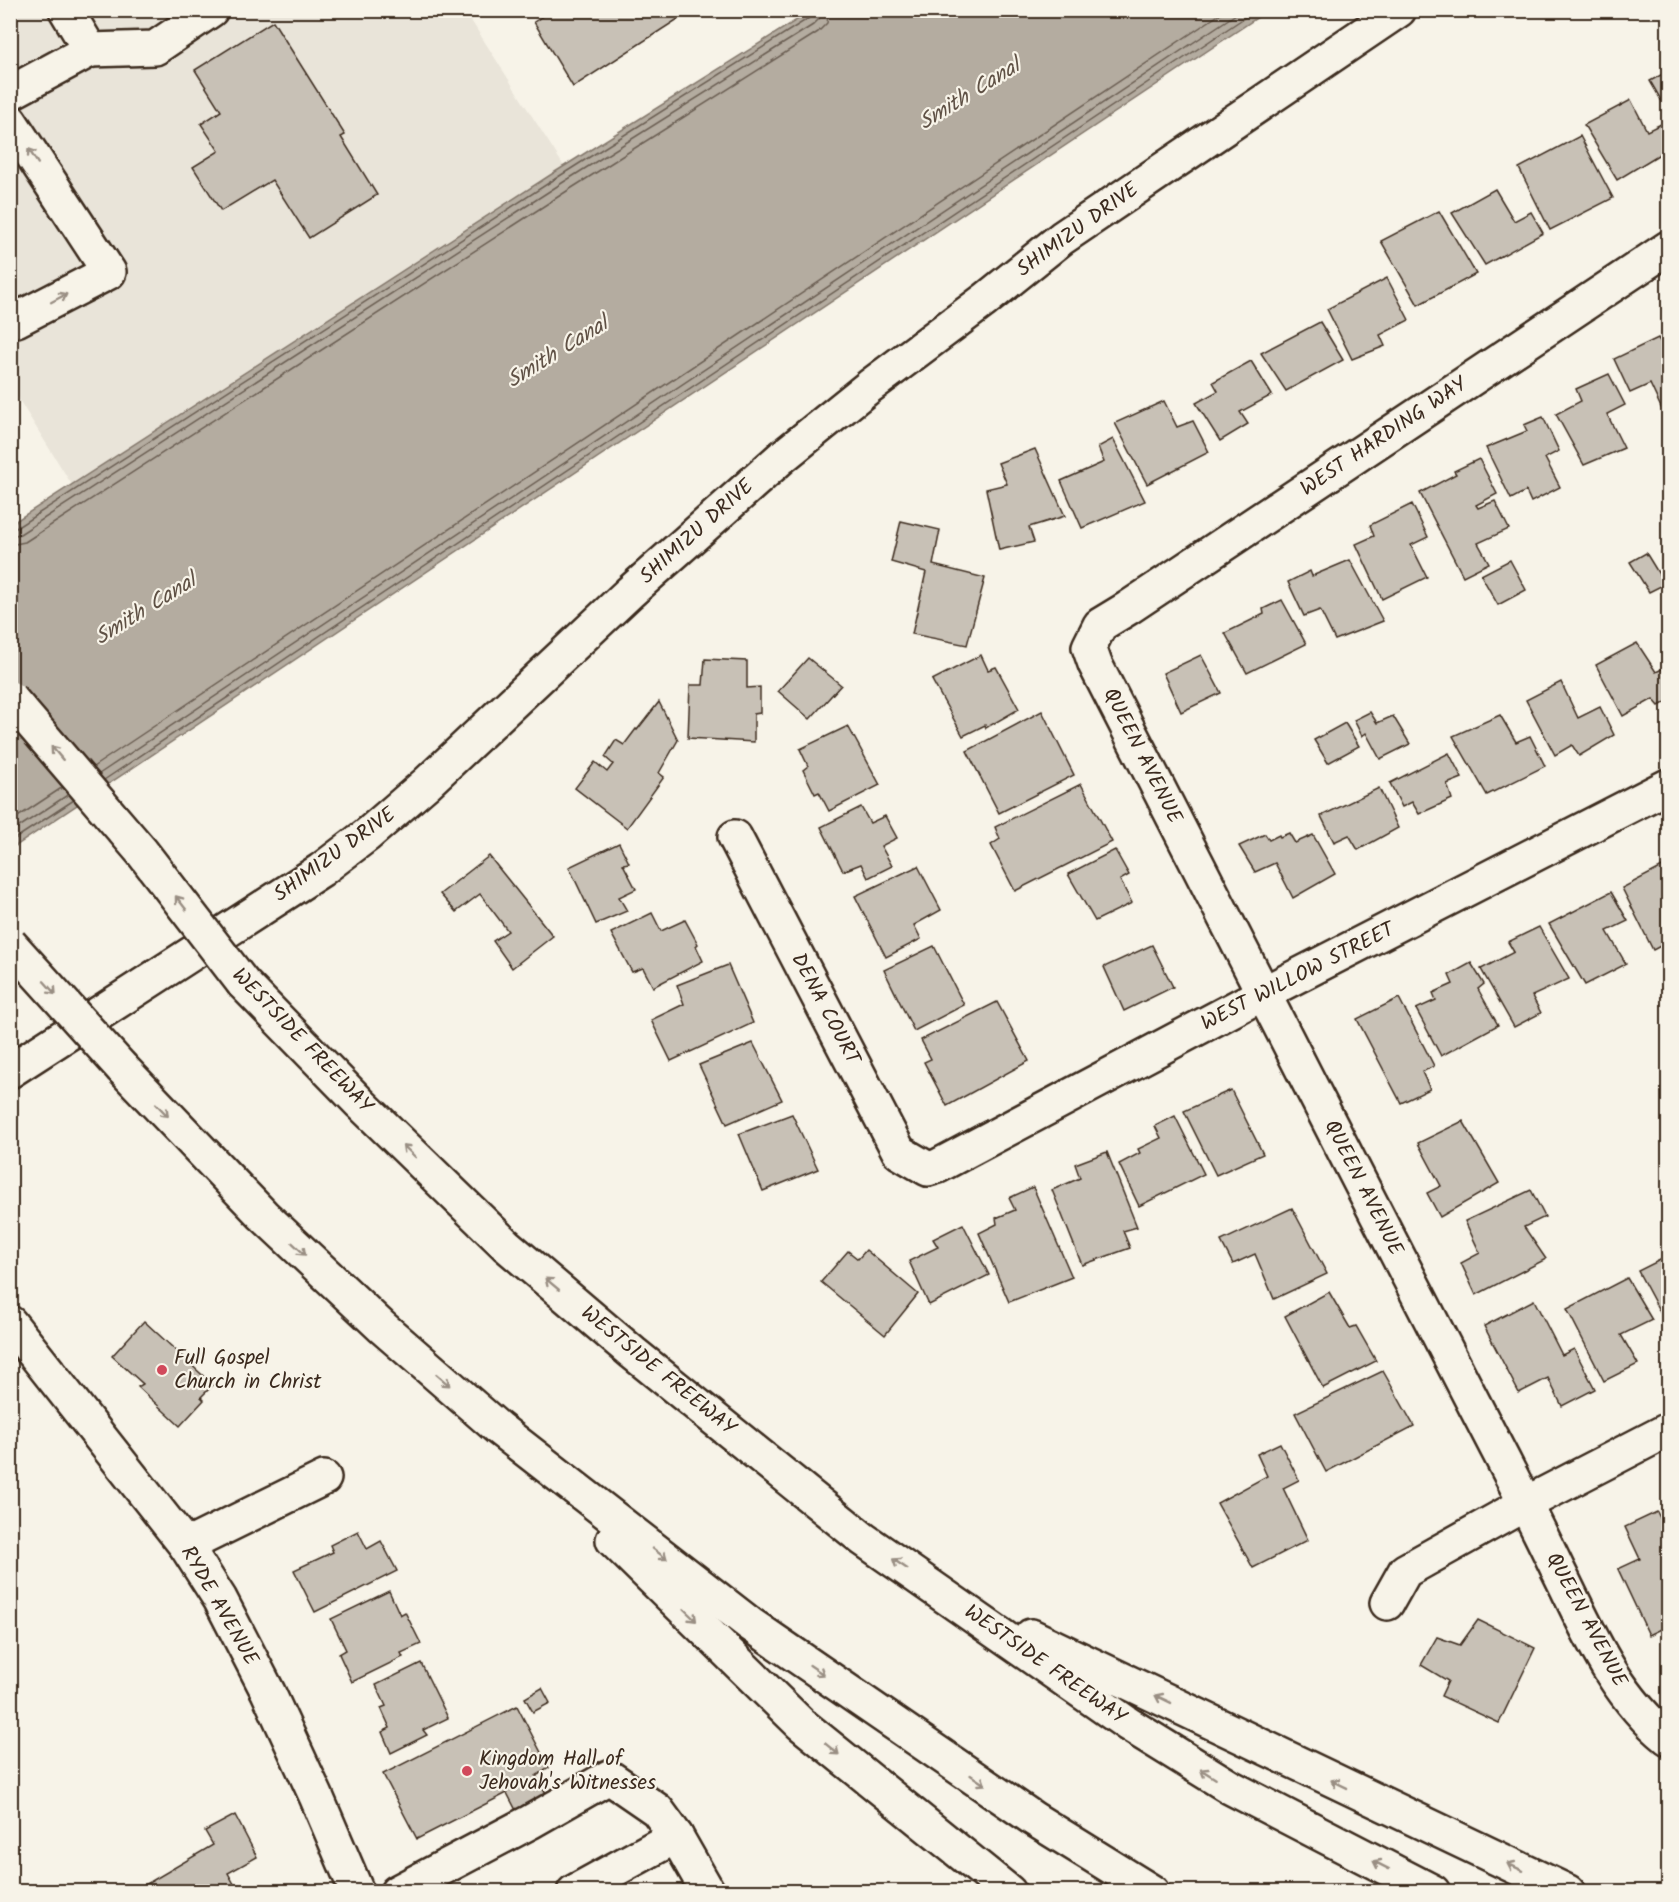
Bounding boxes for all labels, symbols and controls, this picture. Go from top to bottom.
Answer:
water label: Smith Canal [912,47,1032,140]
one-way arrow [27,148,39,165]
street label: SHIMIZU DRIVE [1010,174,1147,286]
one-way arrow [50,292,67,304]
water label: Smith Canal [500,305,620,398]
street label: WEST HARDING WAY [1294,368,1475,505]
street label: SHIMIZU DRIVE [632,471,762,593]
water label: Smith Canal [88,562,208,655]
street label: QUEEN AVENUE [1094,682,1191,830]
one-way arrow [50,745,63,761]
street label: SHIMIZU DRIVE [267,799,404,911]
one-way arrow [175,896,188,912]
street label: WEST WILLOW STREET [1195,913,1402,1040]
street label: DENA COURT [782,947,869,1072]
street label: WESTSIDE FREEWAY [223,960,381,1122]
one-way arrow [42,980,56,995]
one-way arrow [155,1103,170,1118]
street label: QUEEN AVENUE [1315,1114,1412,1262]
one-way arrow [402,1144,417,1158]
one-way arrow [291,1242,306,1256]
one-way arrow [545,1277,560,1291]
street label: WESTSIDE FREEWAY [573,1298,744,1445]
place label: Full Gospel Church in Christ [174,1342,322,1399]
marker: Full Gospel Church in Christ [155,1363,169,1377]
one-way arrow [435,1373,450,1387]
street label: RYDE AVENUE [171,1540,267,1673]
one-way arrow [652,1547,668,1560]
street label: QUEEN AVENUE [1537,1547,1636,1694]
one-way arrow [892,1558,909,1570]
street label: WESTSIDE FREEWAY [957,1596,1134,1734]
one-way arrow [683,1608,698,1623]
one-way arrow [808,1664,825,1676]
one-way arrow [1155,1693,1173,1705]
one-way arrow [824,1742,839,1756]
place label: Kingdom Hall of Jehovah's Witnesses [479,1743,656,1800]
marker: Kingdom Hall of Jehovah's Witnesses [460,1764,474,1778]
one-way arrow [1200,1768,1217,1781]
one-way arrow [969,1774,986,1786]
one-way arrow [1330,1777,1348,1789]
one-way arrow [1373,1859,1390,1871]
one-way arrow [1506,1861,1524,1872]

